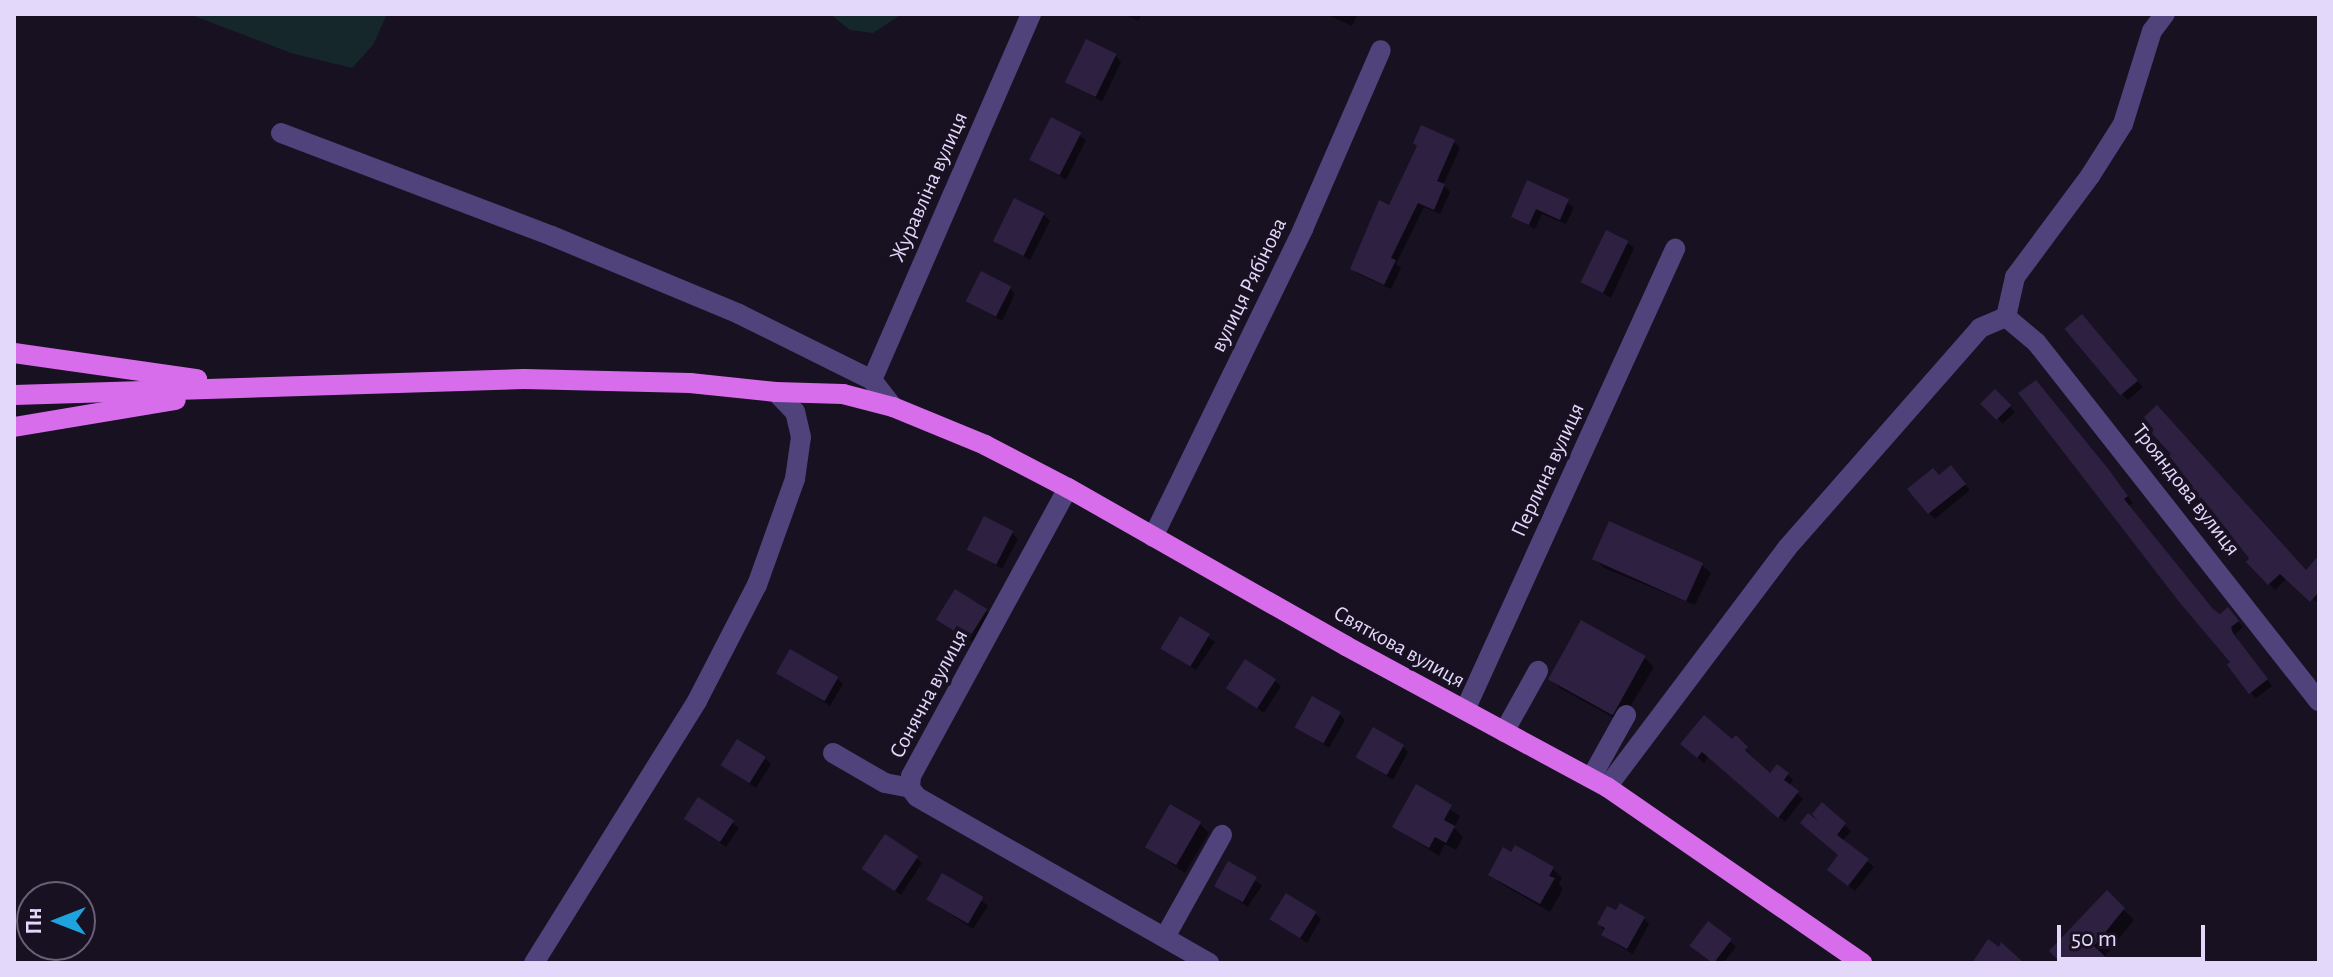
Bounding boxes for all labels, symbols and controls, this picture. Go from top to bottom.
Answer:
street label: Журавліна вулиця [884,108,974,266]
street label: вулиця Рябінова [1205,214,1293,356]
street label: Перлина вулиця [1505,399,1591,541]
street label: Трояндова вулиця [2126,419,2246,561]
street label: Святкова вулиця [1329,600,1469,694]
street label: Сонячна вулиця [884,625,974,763]
north arrow [16,881,96,961]
text: Пн [23,908,45,934]
scale bar [2061,909,2209,959]
text: 50 m [2071,927,2117,951]

